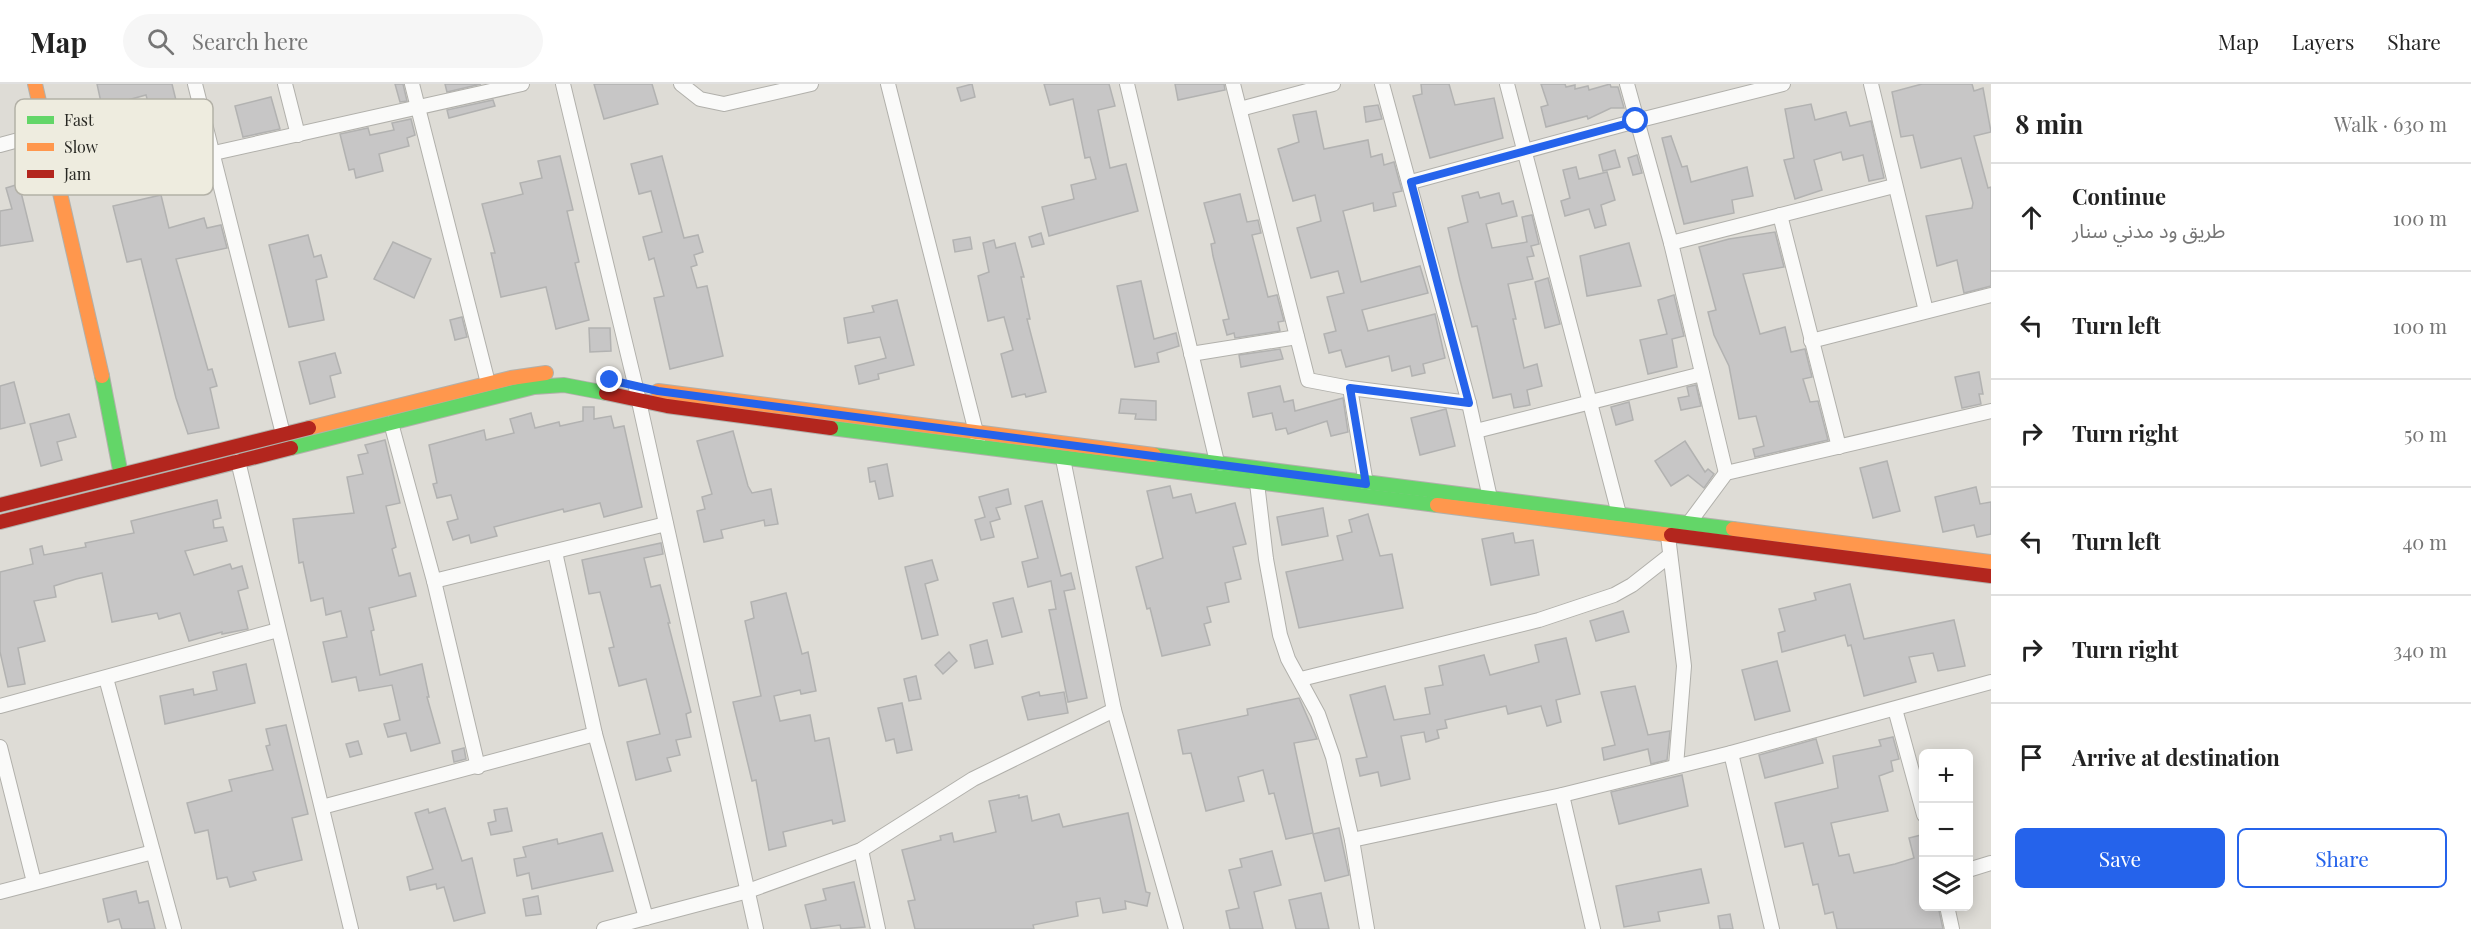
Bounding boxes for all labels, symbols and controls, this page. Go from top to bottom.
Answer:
search box [123,14,543,68]
text: Map [30,23,87,60]
icon: search [144,25,177,58]
text: Search here [192,26,308,56]
text: Map [2218,27,2259,55]
text: Layers [2292,27,2354,55]
text: Share [2387,27,2441,55]
legend [15,99,213,195]
text: 8 min [2015,106,2083,141]
route start [1622,107,1648,133]
text: Fast [64,109,94,130]
text: Walk · 630 m [2334,110,2447,137]
text: Slow [64,136,99,157]
text: Jam [63,163,91,184]
text: Continue [2072,181,2166,211]
icon: ahead [2015,201,2048,234]
text: 100 m [2393,204,2447,231]
text: طريق ود مدني سنار [2072,216,2225,243]
icon: left [2015,309,2048,342]
text: Turn left [2072,310,2161,340]
text: 100 m [2393,312,2447,339]
route end [596,366,622,392]
icon: right [2015,417,2048,450]
text: Turn right [2072,418,2178,448]
text: 50 m [2404,420,2447,447]
icon: left [2015,525,2048,558]
text: Turn left [2072,526,2161,556]
text: 40 m [2402,528,2447,555]
icon: right [2015,633,2048,666]
text: Turn right [2072,634,2178,664]
text: 340 m [2393,636,2447,663]
icon: arrive [2015,741,2048,774]
text: Arrive at destination [2072,742,2280,772]
map controls [1919,749,1973,911]
button: + [1919,749,1973,803]
button: − [1919,803,1973,857]
button: Save [2015,828,2225,888]
button: Share [2237,828,2447,888]
button: layers [1919,857,1973,911]

